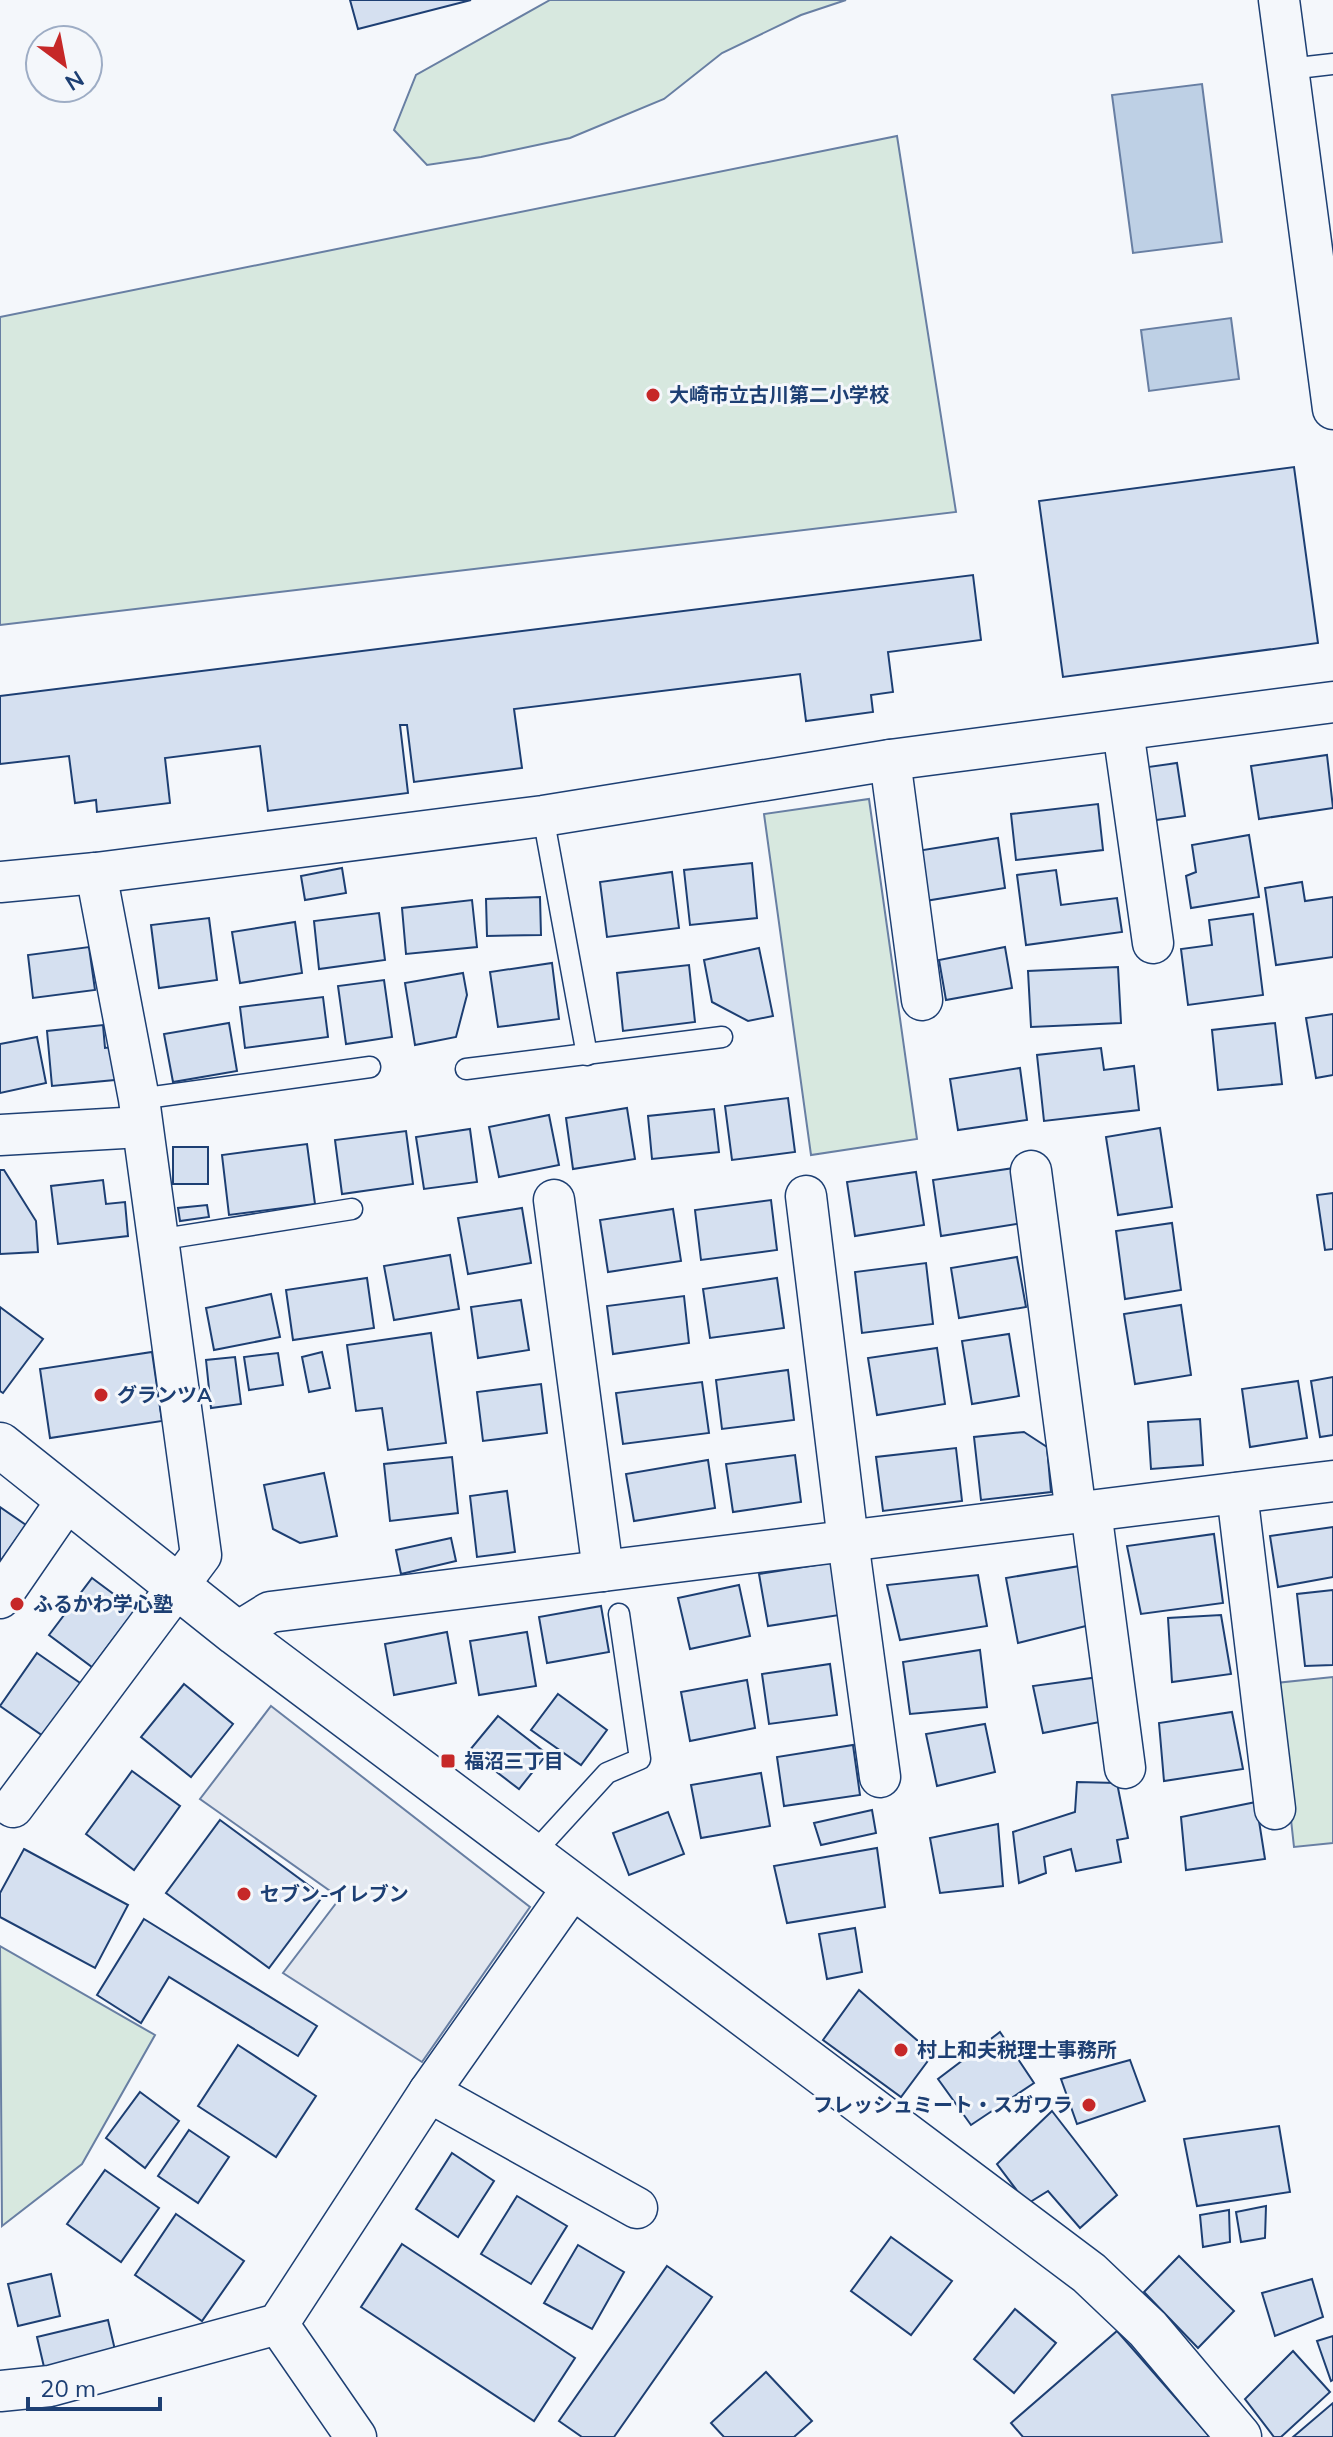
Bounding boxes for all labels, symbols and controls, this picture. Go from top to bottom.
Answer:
north arrow [24,24,104,104]
text: N [60,65,89,97]
place label: 大崎市立古川第二小学校 [669,382,889,407]
marker: 大崎市立古川第二小学校 [644,386,662,404]
place label: グランツA [117,1382,212,1407]
marker: グランツA [92,1386,110,1404]
place label: ふるかわ学心塾 [33,1591,173,1616]
marker: ふるかわ学心塾 [8,1595,26,1613]
place label: 福沼三丁目 [464,1748,564,1773]
marker: 福沼三丁目 [439,1752,457,1770]
place label: セブン-イレブン [260,1881,409,1906]
marker: セブン-イレブン [235,1885,253,1903]
place label: 村上和夫税理士事務所 [917,2037,1117,2062]
marker: 村上和夫税理士事務所 [892,2041,910,2059]
place label: フレッシュミート・スガワラ [813,2092,1073,2117]
marker: フレッシュミート・スガワラ [1080,2096,1098,2114]
scale bar [28,2361,160,2411]
text: 20 m [40,2373,96,2403]

